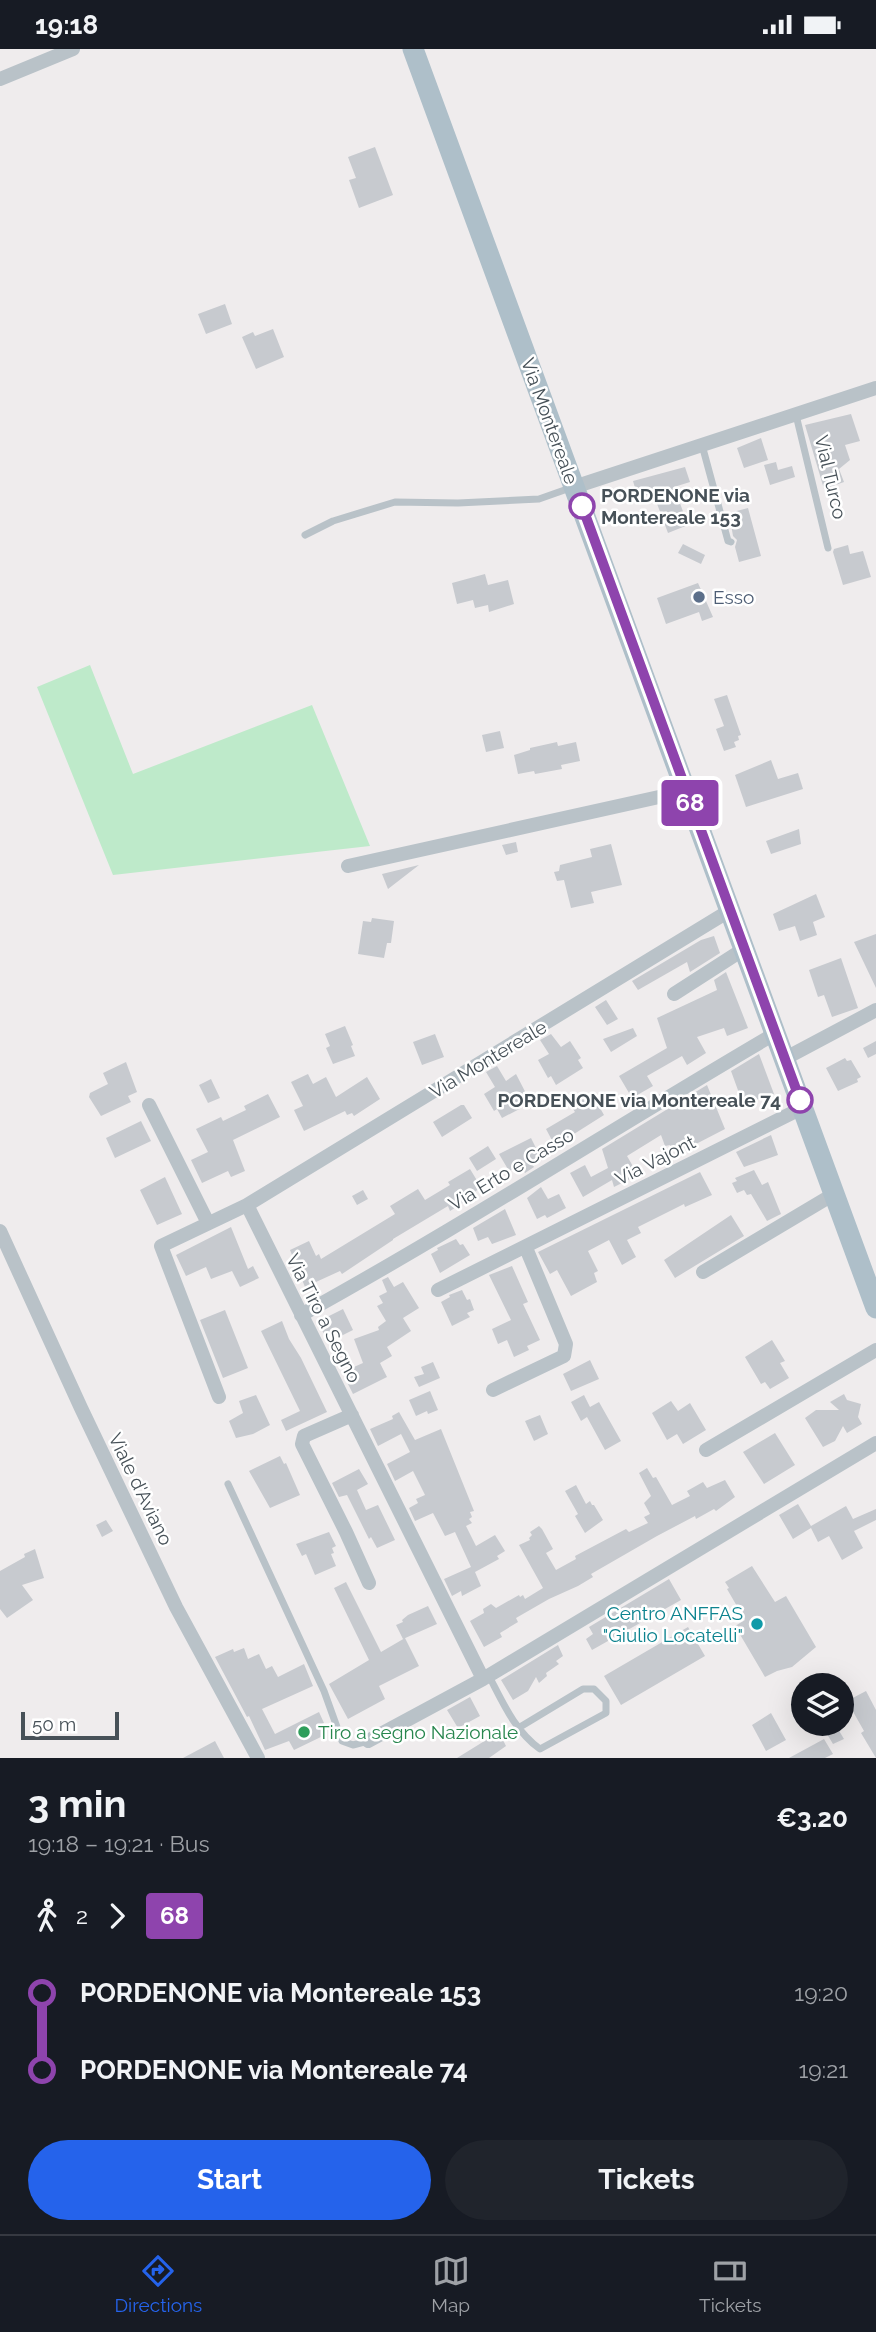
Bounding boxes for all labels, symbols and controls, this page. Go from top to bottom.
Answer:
text: 19:18 [35,10,98,40]
street label: Via Montereale [517,355,583,487]
street label: Vial Turco [811,433,851,521]
place label: PORDENONE via Montereale 153 [601,484,750,528]
marker: PORDENONE via Montereale 153 [569,493,595,519]
place label: Esso [713,586,754,608]
marker: Esso [691,589,707,605]
line badge: 68 [658,780,722,826]
text: 68 [675,788,705,817]
street label: Via Montereale [426,1015,550,1103]
marker: PORDENONE via Montereale 74 [787,1087,813,1113]
place label: PORDENONE via Montereale 74 [498,1089,781,1111]
street label: Via Erto e Casso [445,1123,577,1215]
street label: Via Vajont [611,1130,699,1190]
street label: Via Tiro a Segno [282,1250,366,1386]
street label: Viale d'Aviano [104,1429,178,1549]
place label: Centro ANFFAS "Giulio Locatelli" [603,1602,743,1646]
marker: Centro ANFFAS "Giulio Locatelli" [749,1616,765,1632]
map controls [791,1673,854,1736]
button: layers [791,1673,854,1736]
scale bar [21,1709,119,1741]
text: 50 m [32,1713,76,1735]
place label: Tiro a segno Nazionale [318,1721,518,1743]
marker: Tiro a segno Nazionale [296,1724,312,1740]
text: 3 min [28,1781,126,1826]
text: €3.20 [776,1803,848,1833]
text: 19:18 – 19:21 · Bus [28,1830,210,1857]
icon: walk [28,1897,66,1935]
icon: forward [98,1897,136,1935]
text: 68 [160,1901,189,1930]
text: 2 [76,1902,88,1929]
text: PORDENONE via Montereale 153 [80,1978,481,2008]
text: 19:20 [794,1979,848,2006]
text: PORDENONE via Montereale 74 [80,2055,468,2085]
text: 19:21 [799,2056,848,2083]
button: Start [28,2140,431,2220]
button: Tickets [445,2140,848,2220]
tab: Directions [115,2252,202,2316]
tab: Map [431,2252,470,2316]
tab: Tickets [699,2252,761,2316]

